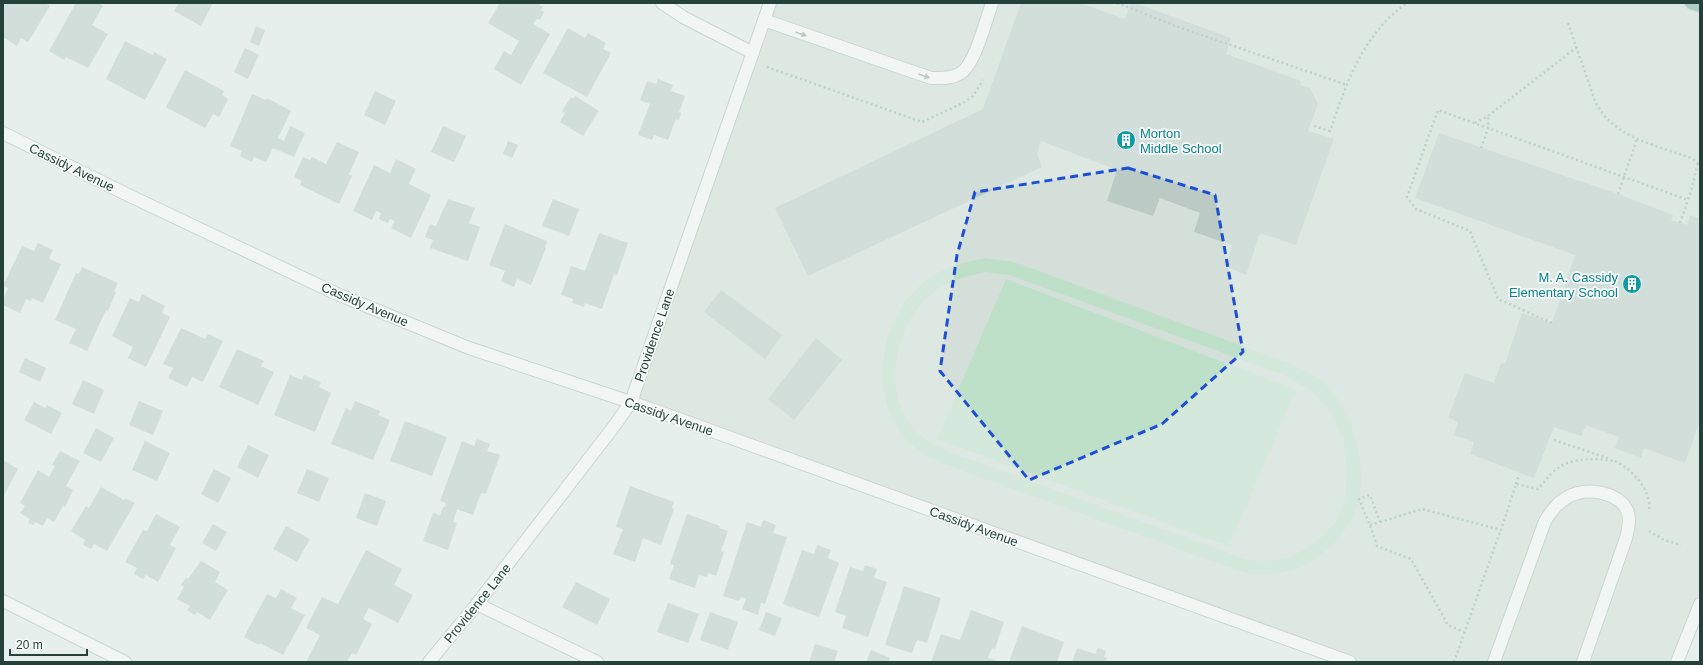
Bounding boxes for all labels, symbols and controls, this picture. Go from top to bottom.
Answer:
one-way arrow [795,31,807,37]
one-way arrow [918,73,930,79]
place label: Morton Middle School [1140,126,1222,156]
building icon: Morton Middle School [1115,129,1137,151]
street label: Cassidy Avenue [27,140,117,195]
place label: M. A. Cassidy Elementary School [1509,270,1618,300]
building icon: M. A. Cassidy Elementary School [1621,273,1643,295]
street label: Cassidy Avenue [319,279,411,330]
street label: Providence Lane [631,287,677,384]
street label: Cassidy Avenue [622,394,715,439]
street label: Cassidy Avenue [928,504,1020,549]
street label: Providence Lane [441,561,514,646]
scale bar [10,631,87,657]
text: 20 m [16,638,43,652]

